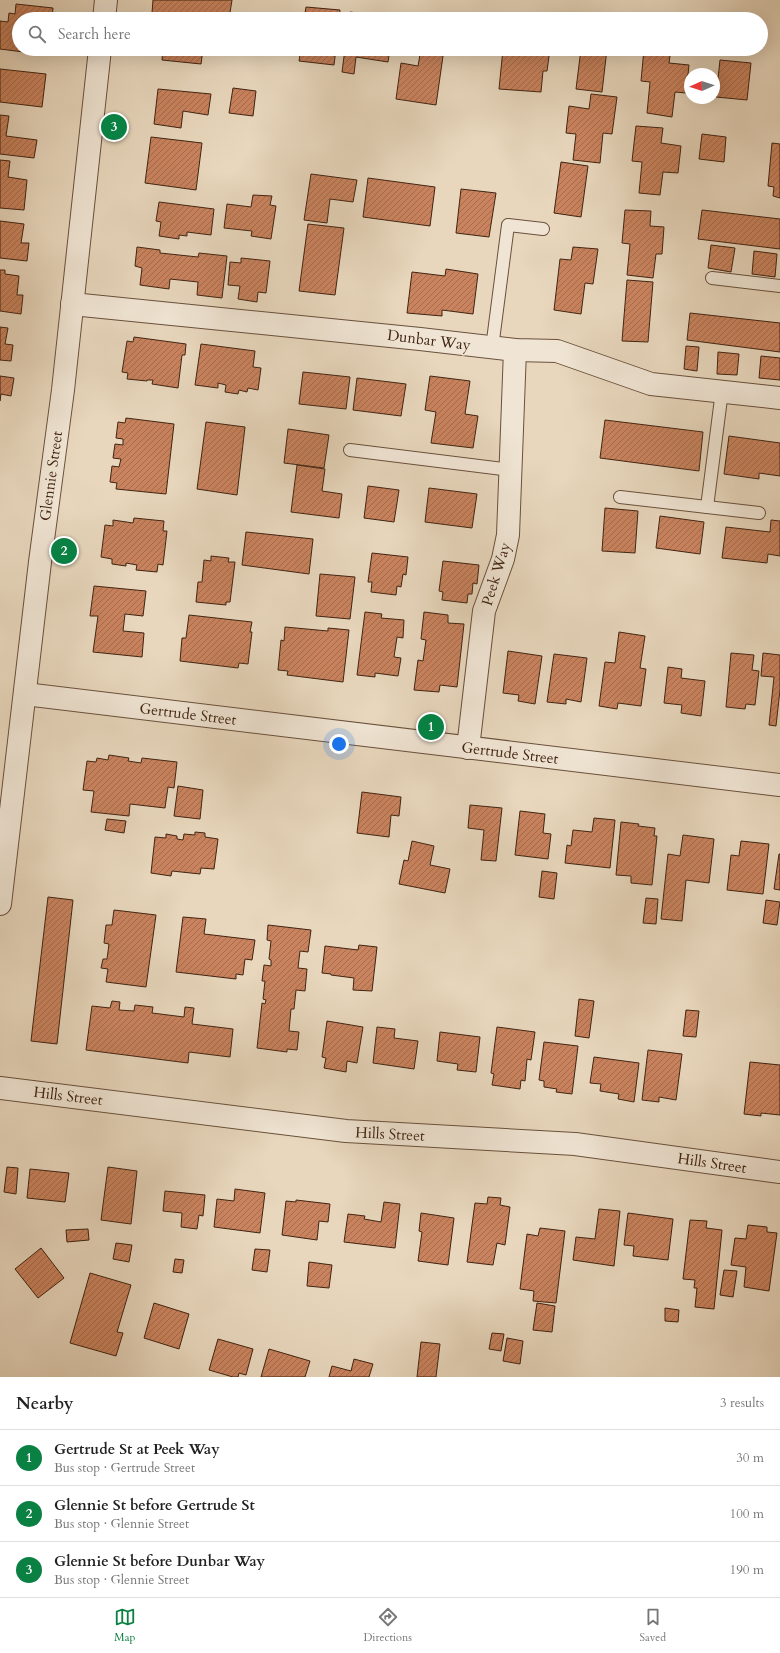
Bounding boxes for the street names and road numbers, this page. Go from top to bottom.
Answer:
street label: Dunbar Way [386,325,472,355]
street label: Glennie Street [35,429,67,522]
street label: Peek Way [477,540,515,608]
street label: Gertrude Street [138,698,238,730]
street label: Gertrude Street [460,737,560,769]
street label: Hills Street [32,1082,104,1110]
street label: Hills Street [355,1122,425,1146]
street label: Hills Street [676,1148,748,1178]

